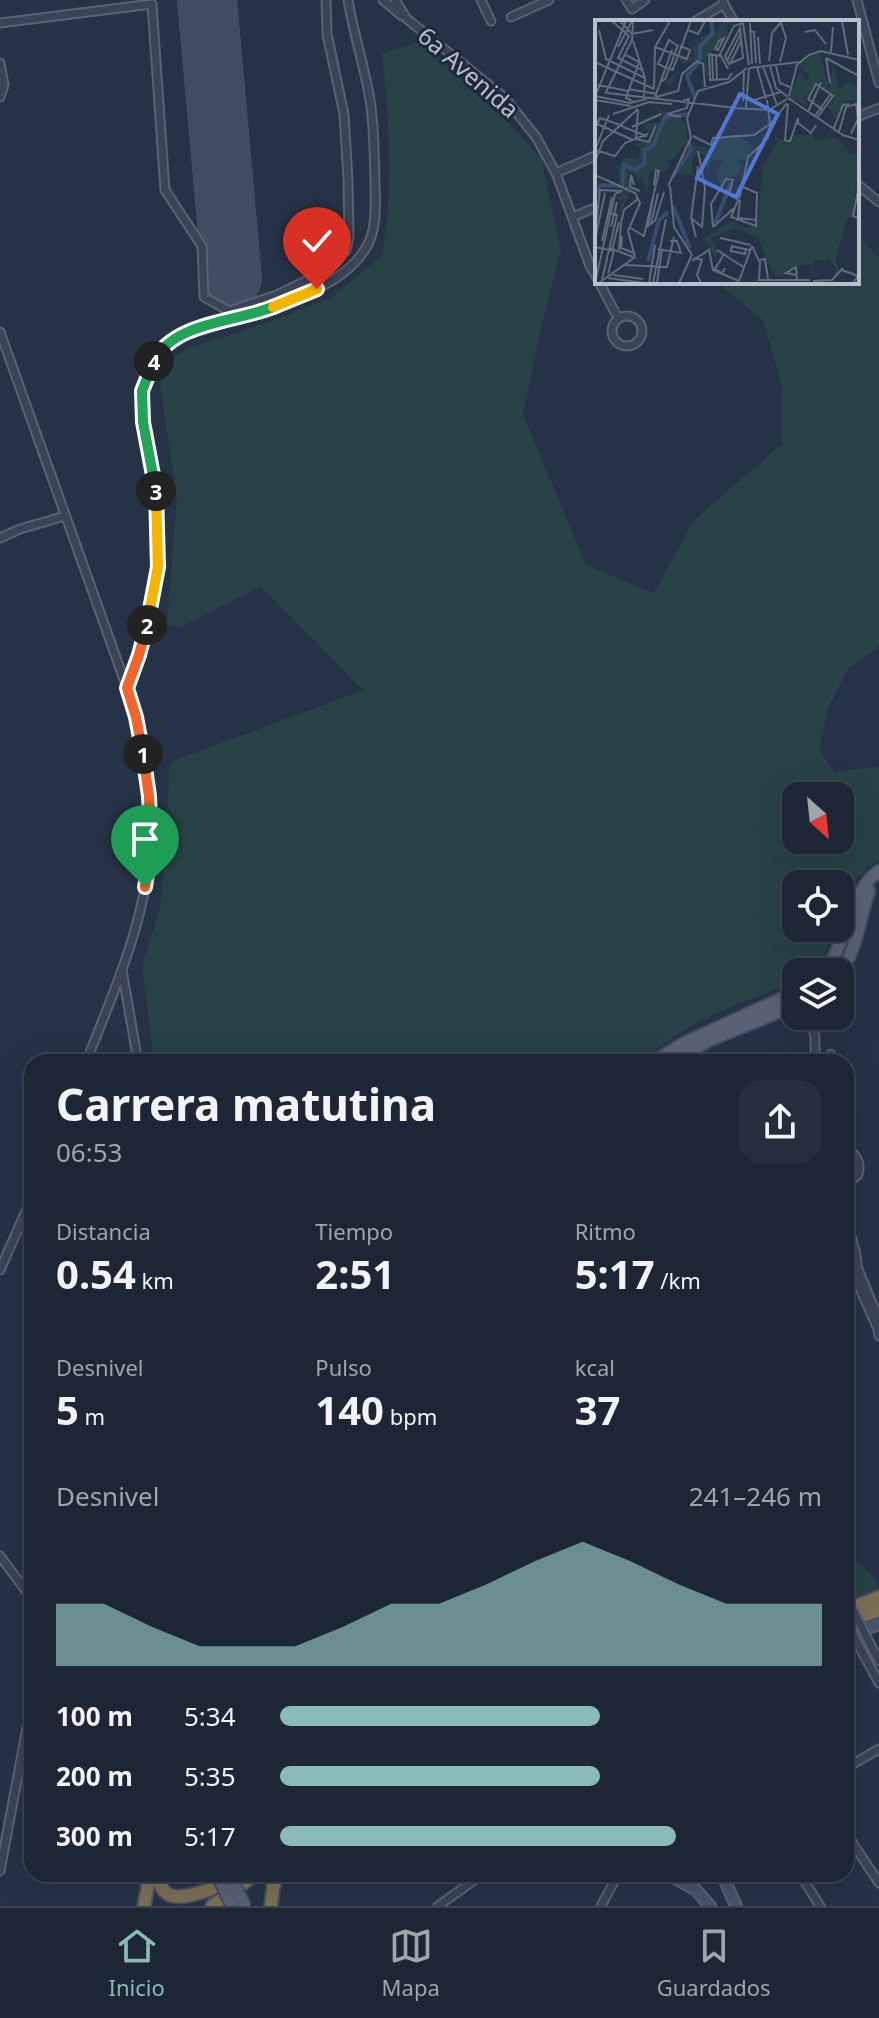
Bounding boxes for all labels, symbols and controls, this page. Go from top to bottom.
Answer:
street label: 6a Avenida [411,19,527,125]
inset map [595,20,859,284]
pin [283,207,351,289]
icon: check [295,219,339,263]
pin: 4 [134,341,174,381]
text: 4 [148,346,160,376]
pin: 3 [136,471,176,511]
text: 3 [150,476,162,506]
pin: 2 [127,605,167,645]
text: 2 [141,610,153,640]
pin: 1 [123,734,163,774]
text: 1 [137,739,149,769]
north arrow [782,782,854,854]
map controls [782,782,854,1030]
pin [111,805,179,887]
icon: arrive [123,817,167,861]
button: locate [782,870,854,942]
button: layers [782,958,854,1030]
text: Carrera matutina [56,1074,436,1134]
button: share [738,1080,822,1164]
text: 06:53 [56,1134,122,1170]
text: Distancia [56,1216,151,1246]
text: Tiempo [315,1216,393,1246]
text: Ritmo [575,1216,636,1246]
text: 0.54 [56,1246,136,1301]
text: 2:51 [315,1246,395,1301]
text: 5:17 [575,1246,655,1301]
text: km [136,1265,174,1295]
text: /km [655,1265,701,1295]
text: Desnivel [56,1352,144,1382]
text: Pulso [315,1352,372,1382]
text: kcal [575,1352,615,1382]
text: 5 [56,1382,79,1437]
text: 140 [315,1382,384,1437]
text: 37 [575,1382,620,1437]
text: m [79,1401,105,1431]
text: bpm [384,1401,437,1431]
text: Desnivel [56,1478,159,1514]
text: 241–246 m [689,1478,822,1514]
text: 100 m [56,1698,133,1734]
text: 5:34 [184,1698,236,1734]
text: 200 m [56,1758,133,1794]
text: 5:35 [184,1758,236,1794]
text: 300 m [56,1818,133,1854]
text: 5:17 [184,1818,236,1854]
tab: Inicio [108,1924,165,2002]
tab: Mapa [382,1924,440,2002]
tab: Guardados [657,1924,771,2002]

